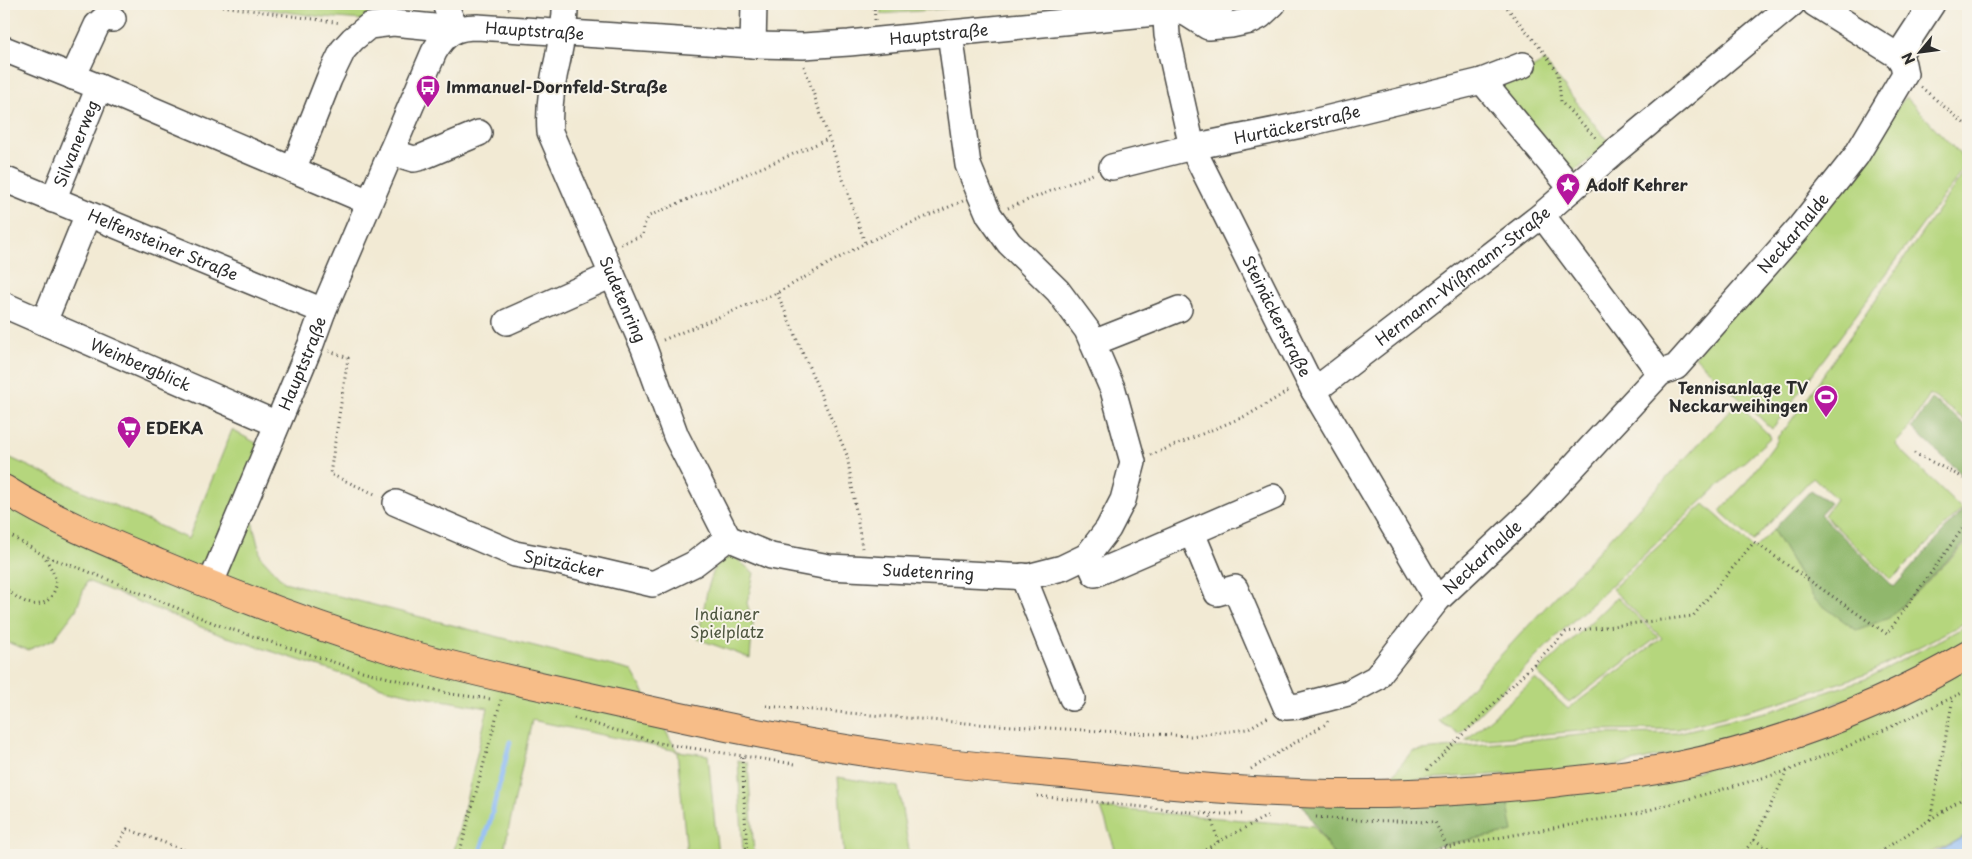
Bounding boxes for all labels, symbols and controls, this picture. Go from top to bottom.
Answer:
street label: Hauptstraße [484,15,585,45]
street label: Hauptstraße [888,16,989,50]
north arrow [1894,28,1944,78]
text: N [1896,49,1920,68]
bus stop icon: Immanuel-Dornfeld-Straße [415,74,441,108]
place label: Immanuel-Dornfeld-Straße [446,74,668,98]
street label: Silvanerweg [47,96,104,190]
street label: Hurtäckerstraße [1232,98,1363,149]
place icon: Adolf Kehrer [1555,172,1581,206]
place label: Adolf Kehrer [1585,172,1689,196]
street label: Neckarhalde [1751,187,1834,278]
street label: Hermann-Wißmann-Straße [1370,200,1555,351]
street label: Helfensteiner Straße [85,202,242,286]
street label: Steinäckerstraße [1237,251,1318,381]
street label: Sudetenring [594,252,653,346]
street label: Hauptstraße [272,313,331,414]
street label: Weinbergblick [87,331,195,396]
place label: Tennisanlage TV Neckarweihingen [1669,375,1809,417]
sports icon: Tennisanlage TV Neckarweihingen [1813,384,1839,418]
supermarket icon: EDEKA [116,415,142,449]
place label: EDEKA [146,415,204,439]
street label: Neckarhalde [1437,514,1526,599]
street label: Spitzäcker [522,543,607,583]
street label: Sudetenring [882,557,975,585]
park label: Indianer Spielplatz [690,601,764,643]

